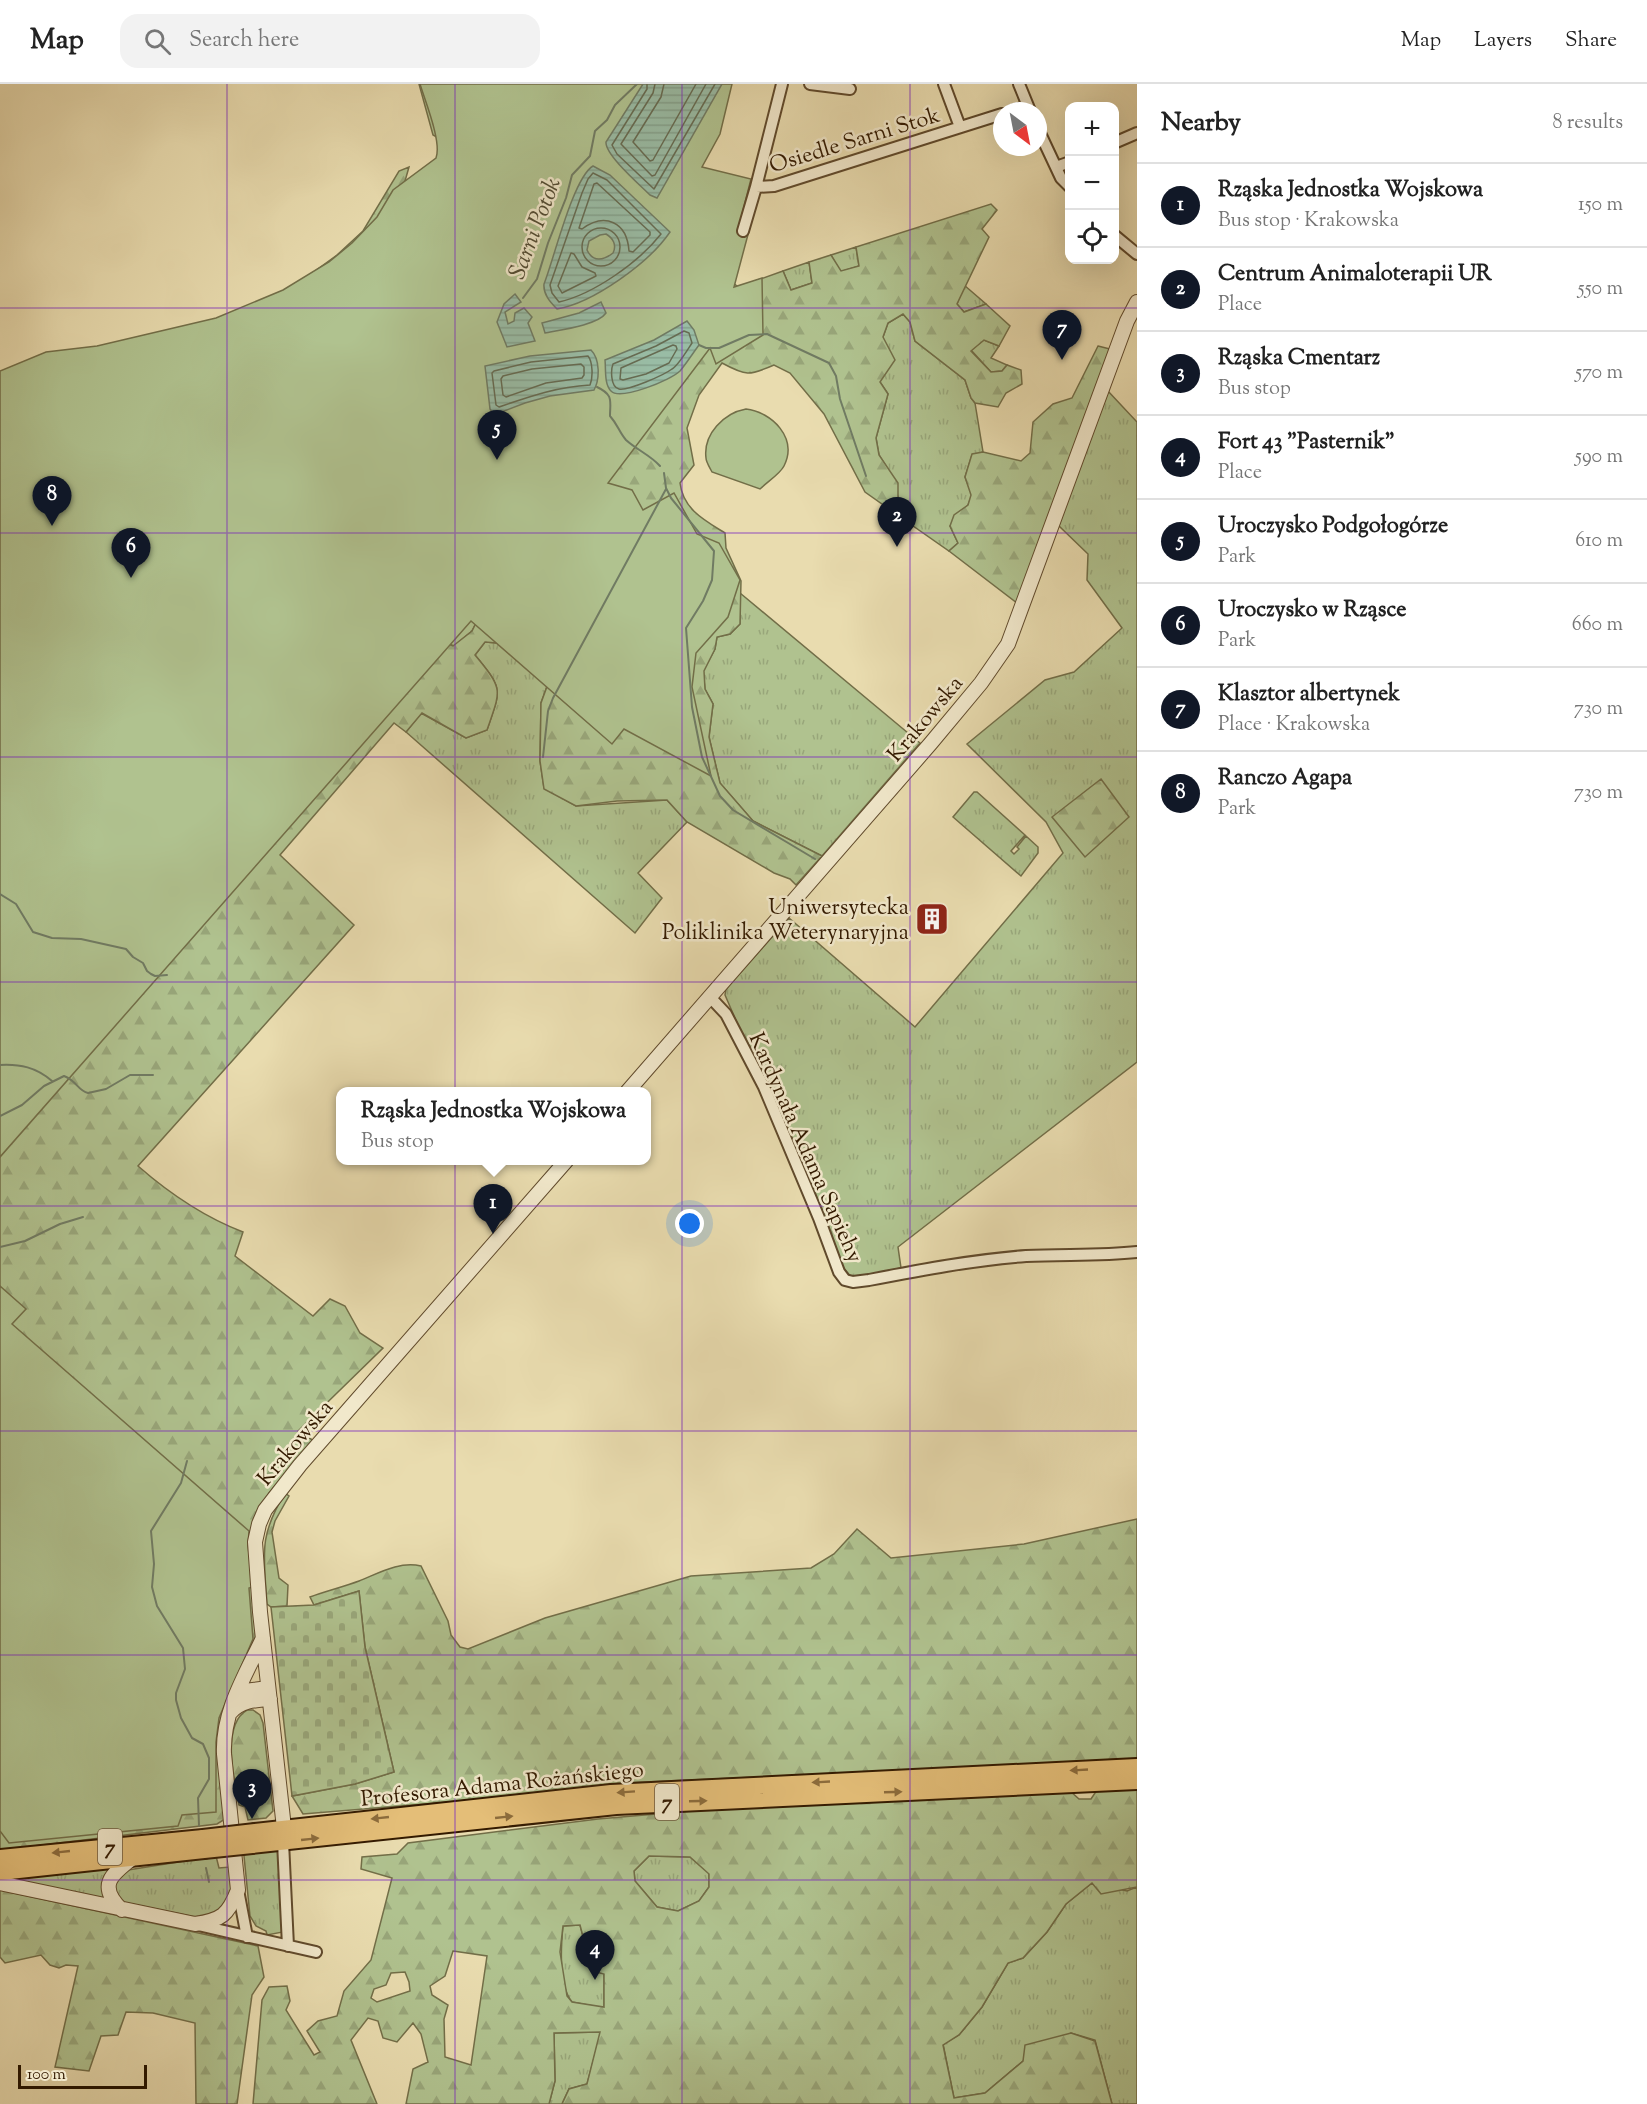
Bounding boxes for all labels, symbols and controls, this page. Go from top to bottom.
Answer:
search box [120,14,540,68]
text: Map [30,21,84,61]
icon: search [141,25,174,58]
text: Search here [189,25,299,57]
text: Map [1401,26,1441,56]
text: Layers [1474,26,1532,56]
text: Share [1565,26,1617,56]
street label: Osiedle Sarni Stok [766,101,944,183]
north arrow [993,102,1047,156]
map controls [1065,102,1119,264]
button: + [1065,102,1119,156]
text: Nearby [1161,105,1241,142]
text: 8 results [1552,109,1623,138]
button: − [1065,156,1119,210]
water label: Sarni Potok [501,173,571,284]
text: Rząska Jednostka Wojskowa [1218,175,1483,207]
text: 1 [1177,191,1184,220]
text: 150 m [1578,191,1623,220]
text: Bus stop · Krakowska [1218,207,1399,236]
button: locate [1065,210,1119,264]
text: Centrum Animaloterapii UR [1218,259,1492,291]
text: 2 [1176,275,1185,304]
text: 550 m [1578,275,1623,304]
text: Place [1218,291,1262,320]
pin: 7 [1042,310,1082,360]
text: Rząska Cmentarz [1218,343,1380,375]
text: 3 [1176,359,1185,388]
text: 570 m [1575,359,1623,388]
text: Bus stop [1218,375,1291,404]
pin: 5 [478,410,516,460]
text: Fort 43 "Pasternik" [1218,427,1395,459]
text: 4 [1175,443,1186,472]
text: 590 m [1575,443,1623,472]
text: Place [1218,459,1262,488]
pin: 8 [32,476,72,526]
pin: 2 [878,498,916,547]
text: Uroczysko Podgołogórze [1218,511,1448,543]
text: 5 [1177,527,1184,556]
text: 610 m [1575,527,1623,556]
pin: 6 [112,528,150,578]
text: Park [1218,543,1256,572]
text: Uroczysko w Rząsce [1218,595,1407,627]
text: 6 [1176,611,1185,640]
text: 660 m [1572,611,1623,640]
text: Park [1218,627,1256,656]
street label: Krakowska [881,670,972,770]
text: Klasztor albertynek [1218,679,1400,711]
text: 7 [1175,695,1186,724]
text: 730 m [1574,695,1623,724]
text: Place · Krakowska [1218,711,1370,740]
text: Ranczo Agapa [1218,763,1352,795]
text: 8 [1176,779,1186,808]
text: 730 m [1574,779,1623,808]
text: Park [1218,795,1256,824]
place label: Uniwersytecka Poliklinika Weterynaryjna [662,893,909,950]
building icon: Uniwersytecka Poliklinika Weterynaryjna [914,901,950,937]
street label: Kardynała Adama Sapiehy [739,1028,870,1268]
popup [336,1087,651,1165]
text: Rząska Jednostka Wojskowa [361,1096,626,1128]
text: Bus stop [361,1128,434,1157]
pin: 1 [474,1184,512,1234]
your location [675,1209,704,1238]
street label: Krakowska [251,1394,342,1494]
street label: Profesora Adama Rożańskiego [359,1755,645,1817]
one-way arrow [1069,1765,1088,1774]
pin: 3 [232,1770,272,1819]
one-way arrow [811,1777,830,1786]
road number: 7 [655,1784,679,1820]
one-way arrow [617,1787,636,1796]
one-way arrow [884,1788,903,1797]
one-way arrow [689,1796,708,1805]
one-way arrow [495,1812,514,1822]
one-way arrow [370,1813,389,1823]
road number: 7 [98,1829,122,1865]
one-way arrow [301,1834,320,1844]
one-way arrow [52,1847,71,1857]
pin: 4 [576,1930,614,1980]
scale bar [18,2062,147,2090]
text: 100 m [27,2064,66,2087]

